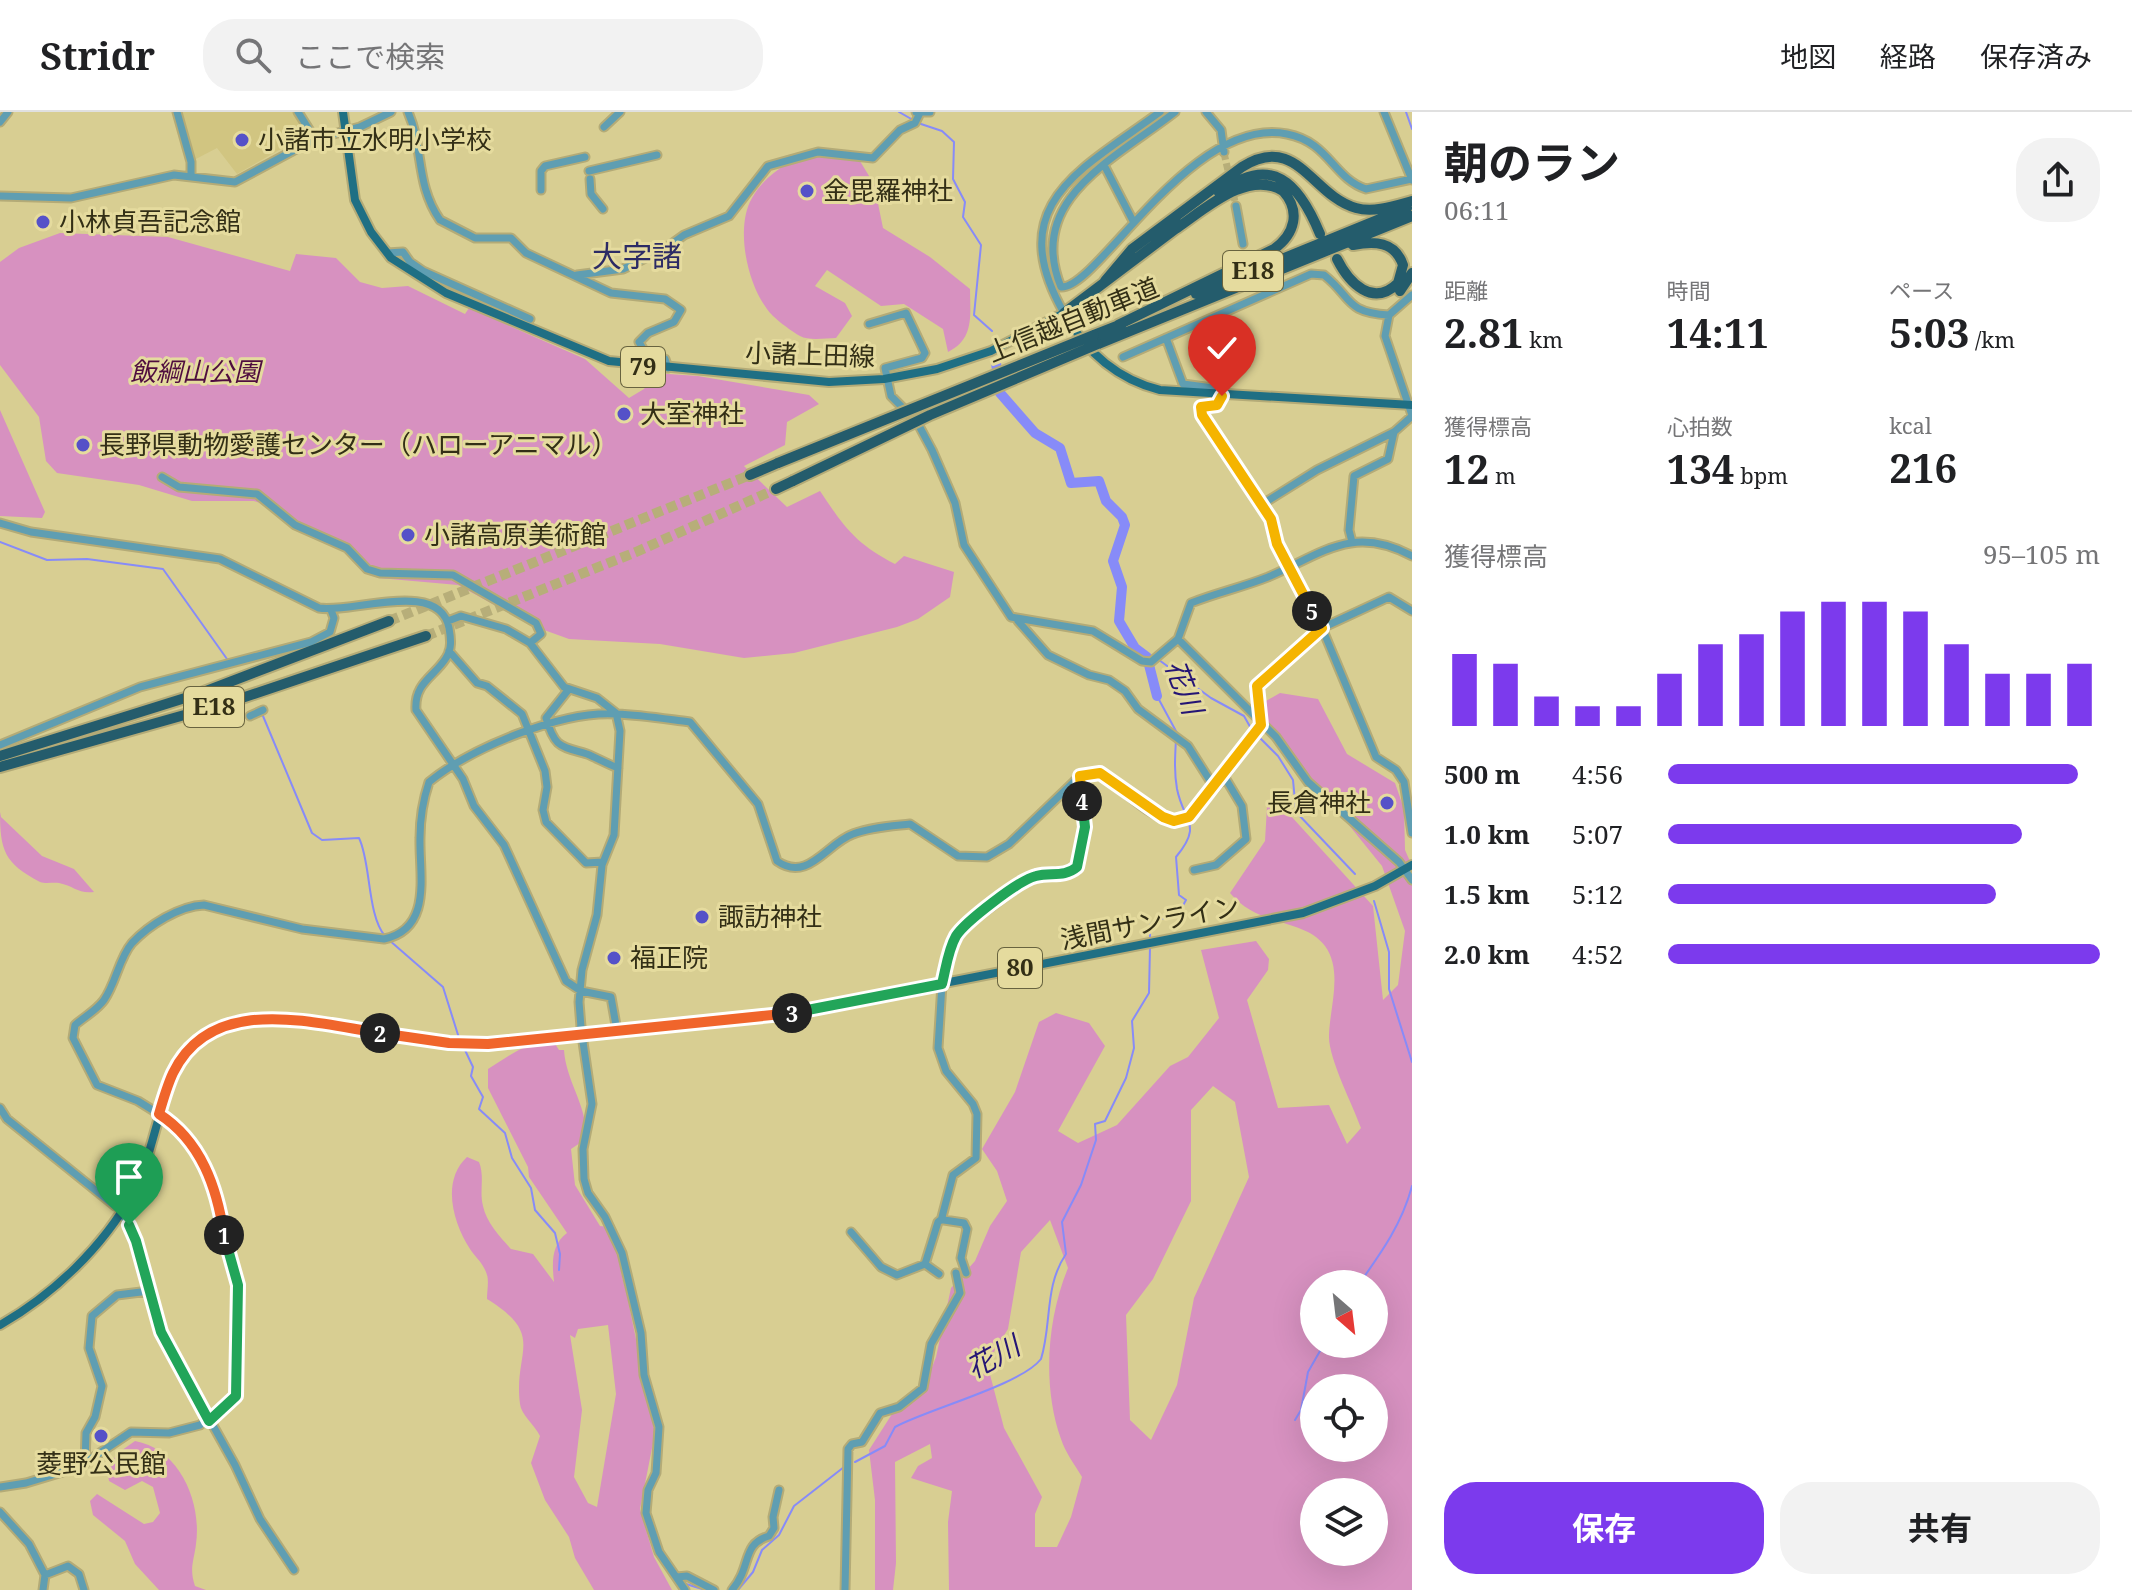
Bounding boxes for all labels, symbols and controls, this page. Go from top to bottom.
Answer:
search box [203,19,763,91]
text: Stridr [40,29,155,81]
icon: search [231,33,275,77]
text: ここで検索 [295,36,445,77]
text: 地図 [1780,37,1836,75]
text: 経路 [1880,37,1936,75]
text: 保存済み [1980,37,2092,75]
place label: 小諸市立水明小学校 [258,121,492,157]
marker: 小諸市立水明小学校 [233,131,251,149]
text: 朝のラン [1444,132,1620,192]
button: share [2016,138,2100,222]
place label: 金毘羅神社 [823,172,953,208]
marker: 金毘羅神社 [798,182,816,200]
text: 06:11 [1444,192,1510,228]
place label: 小林貞吾記念館 [59,203,241,239]
marker: 小林貞吾記念館 [34,213,52,231]
district label: 大字諸 [592,235,682,276]
road number: E18 [1223,251,1283,291]
street label: 上信越自動車道 [982,268,1164,370]
text: 距離 [1444,275,1488,305]
text: 時間 [1667,275,1711,305]
text: ペース [1889,275,1954,305]
text: 2.81 [1444,305,1524,360]
text: 14:11 [1667,305,1769,360]
text: 5:03 [1889,305,1969,360]
pin [1188,314,1256,396]
text: km [1524,324,1563,354]
text: /km [1969,324,2015,354]
icon: check [1200,326,1244,370]
street label: 小諸上田線 [744,334,876,374]
road number: 79 [621,347,665,387]
park label: 飯綱山公園 [130,353,264,389]
place label: 大室神社 [640,395,744,431]
marker: 大室神社 [615,405,633,423]
text: kcal [1889,410,1932,440]
text: 獲得標高 [1444,411,1532,441]
text: 心拍数 [1667,411,1733,441]
place label: 長野県動物愛護センター（ハローアニマル） [99,426,617,462]
marker: 長野県動物愛護センター（ハローアニマル） [74,436,92,454]
text: 216 [1889,440,1957,495]
text: 12 [1444,441,1489,496]
text: 134 [1667,441,1734,496]
text: m [1489,460,1516,490]
text: bpm [1734,460,1788,490]
place label: 小諸高原美術館 [424,516,606,552]
marker: 小諸高原美術館 [399,526,417,544]
text: 95–105 m [1983,536,2100,572]
text: 獲得標高 [1444,538,1548,574]
pin: 5 [1292,591,1332,631]
text: 5 [1306,596,1318,626]
water label: 花川 [1157,654,1214,722]
road number: E18 [184,687,244,727]
text: 500 m [1444,756,1520,792]
text: 4:56 [1572,756,1623,792]
pin: 4 [1062,781,1102,821]
place label: 長倉神社 [1267,784,1371,820]
text: 4 [1076,786,1088,816]
marker: 長倉神社 [1378,794,1396,812]
text: 1.0 km [1444,816,1530,852]
text: 5:07 [1572,816,1623,852]
text: 1.5 km [1444,876,1530,912]
text: 5:12 [1572,876,1623,912]
street label: 浅間サンライン [1057,887,1243,957]
place label: 諏訪神社 [718,898,822,934]
marker: 諏訪神社 [693,908,711,926]
text: 2.0 km [1444,936,1530,972]
text: 4:52 [1572,936,1623,972]
place label: 福正院 [630,939,708,975]
road number: 80 [998,948,1042,988]
marker: 福正院 [605,949,623,967]
pin: 3 [772,993,812,1033]
text: 3 [786,998,798,1028]
pin: 2 [360,1013,400,1053]
text: 2 [374,1018,386,1048]
pin [95,1143,163,1225]
icon: arrive [107,1155,151,1199]
pin: 1 [204,1215,244,1255]
text: 1 [218,1220,230,1250]
north arrow [1300,1270,1388,1358]
map controls [1300,1270,1388,1566]
water label: 花川 [959,1324,1029,1386]
button: locate [1300,1374,1388,1462]
marker: 菱野公民館 [92,1427,110,1445]
place label: 菱野公民館 [36,1445,166,1481]
button: layers [1300,1478,1388,1566]
button: 保存 [1444,1482,1764,1574]
button: 共有 [1780,1482,2100,1574]

